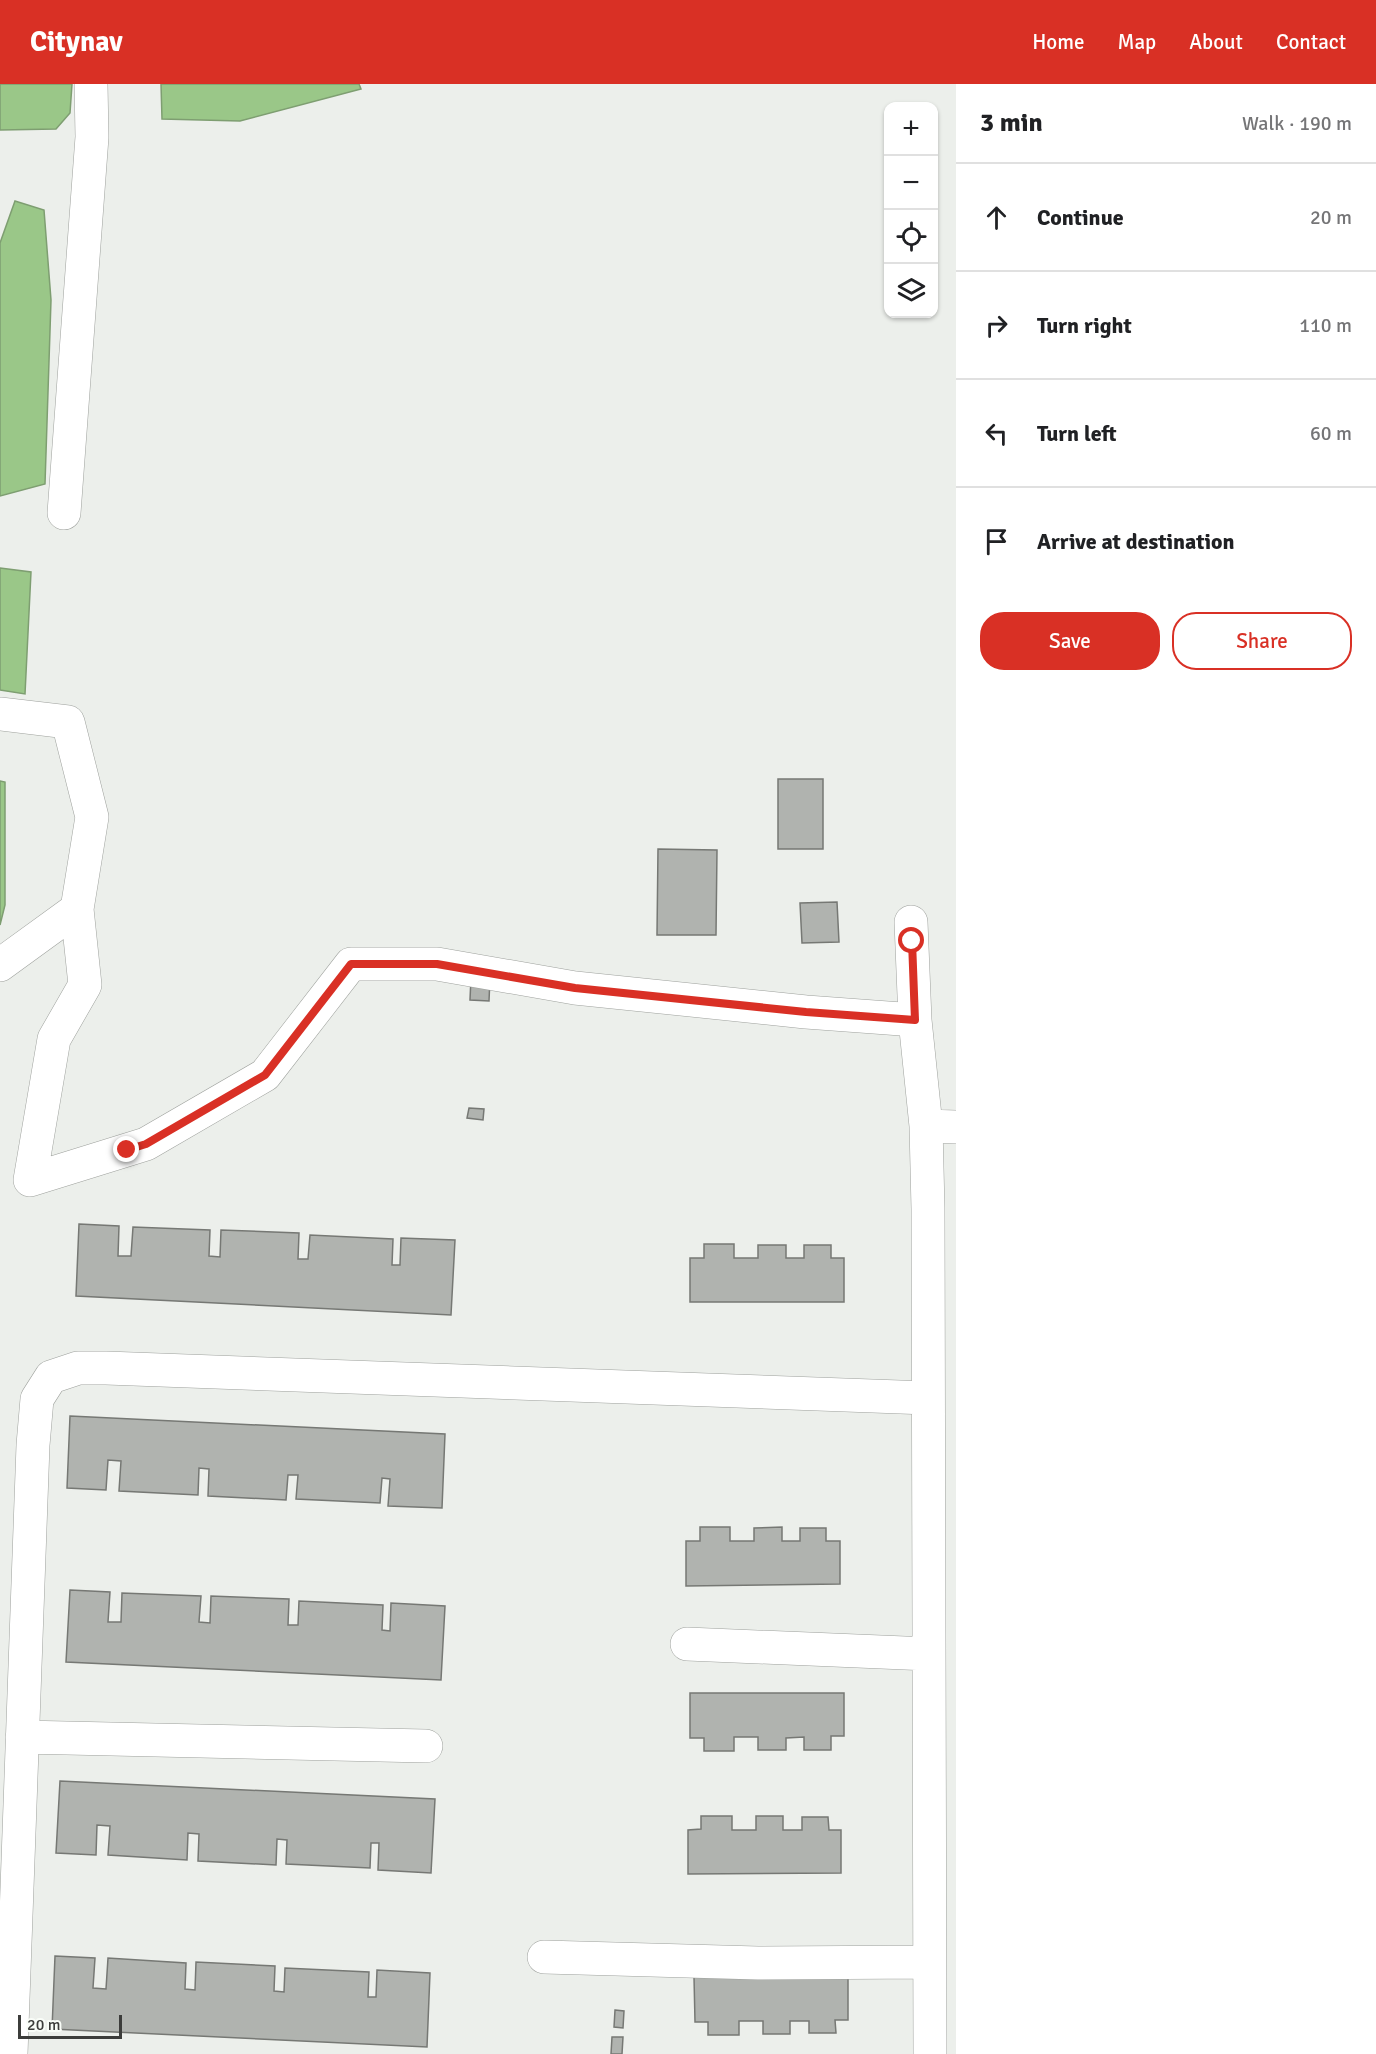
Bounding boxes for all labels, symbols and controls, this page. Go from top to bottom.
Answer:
text: Citynav [30,25,123,59]
text: Home [1032,29,1085,55]
text: Map [1118,29,1156,55]
text: About [1189,29,1243,55]
text: Contact [1276,29,1346,55]
map controls [884,102,938,318]
button: + [884,102,938,156]
text: 3 min [980,107,1043,139]
text: Walk · 190 m [1242,111,1352,136]
button: − [884,156,938,210]
icon: ahead [980,201,1013,234]
text: Continue [1037,204,1124,231]
text: 20 m [1310,205,1352,230]
button: locate [884,210,938,264]
button: layers [884,264,938,318]
icon: right [980,309,1013,342]
text: Turn right [1037,312,1132,339]
text: 110 m [1299,313,1352,338]
icon: left [980,417,1013,450]
text: Turn left [1037,420,1117,447]
text: 60 m [1310,421,1352,446]
icon: arrive [980,525,1013,558]
text: Arrive at destination [1037,528,1234,555]
button: Save [980,612,1160,670]
button: Share [1172,612,1352,670]
route start [898,927,924,953]
route end [113,1136,139,1162]
scale bar [18,2012,122,2040]
text: 20 m [27,2015,61,2035]

